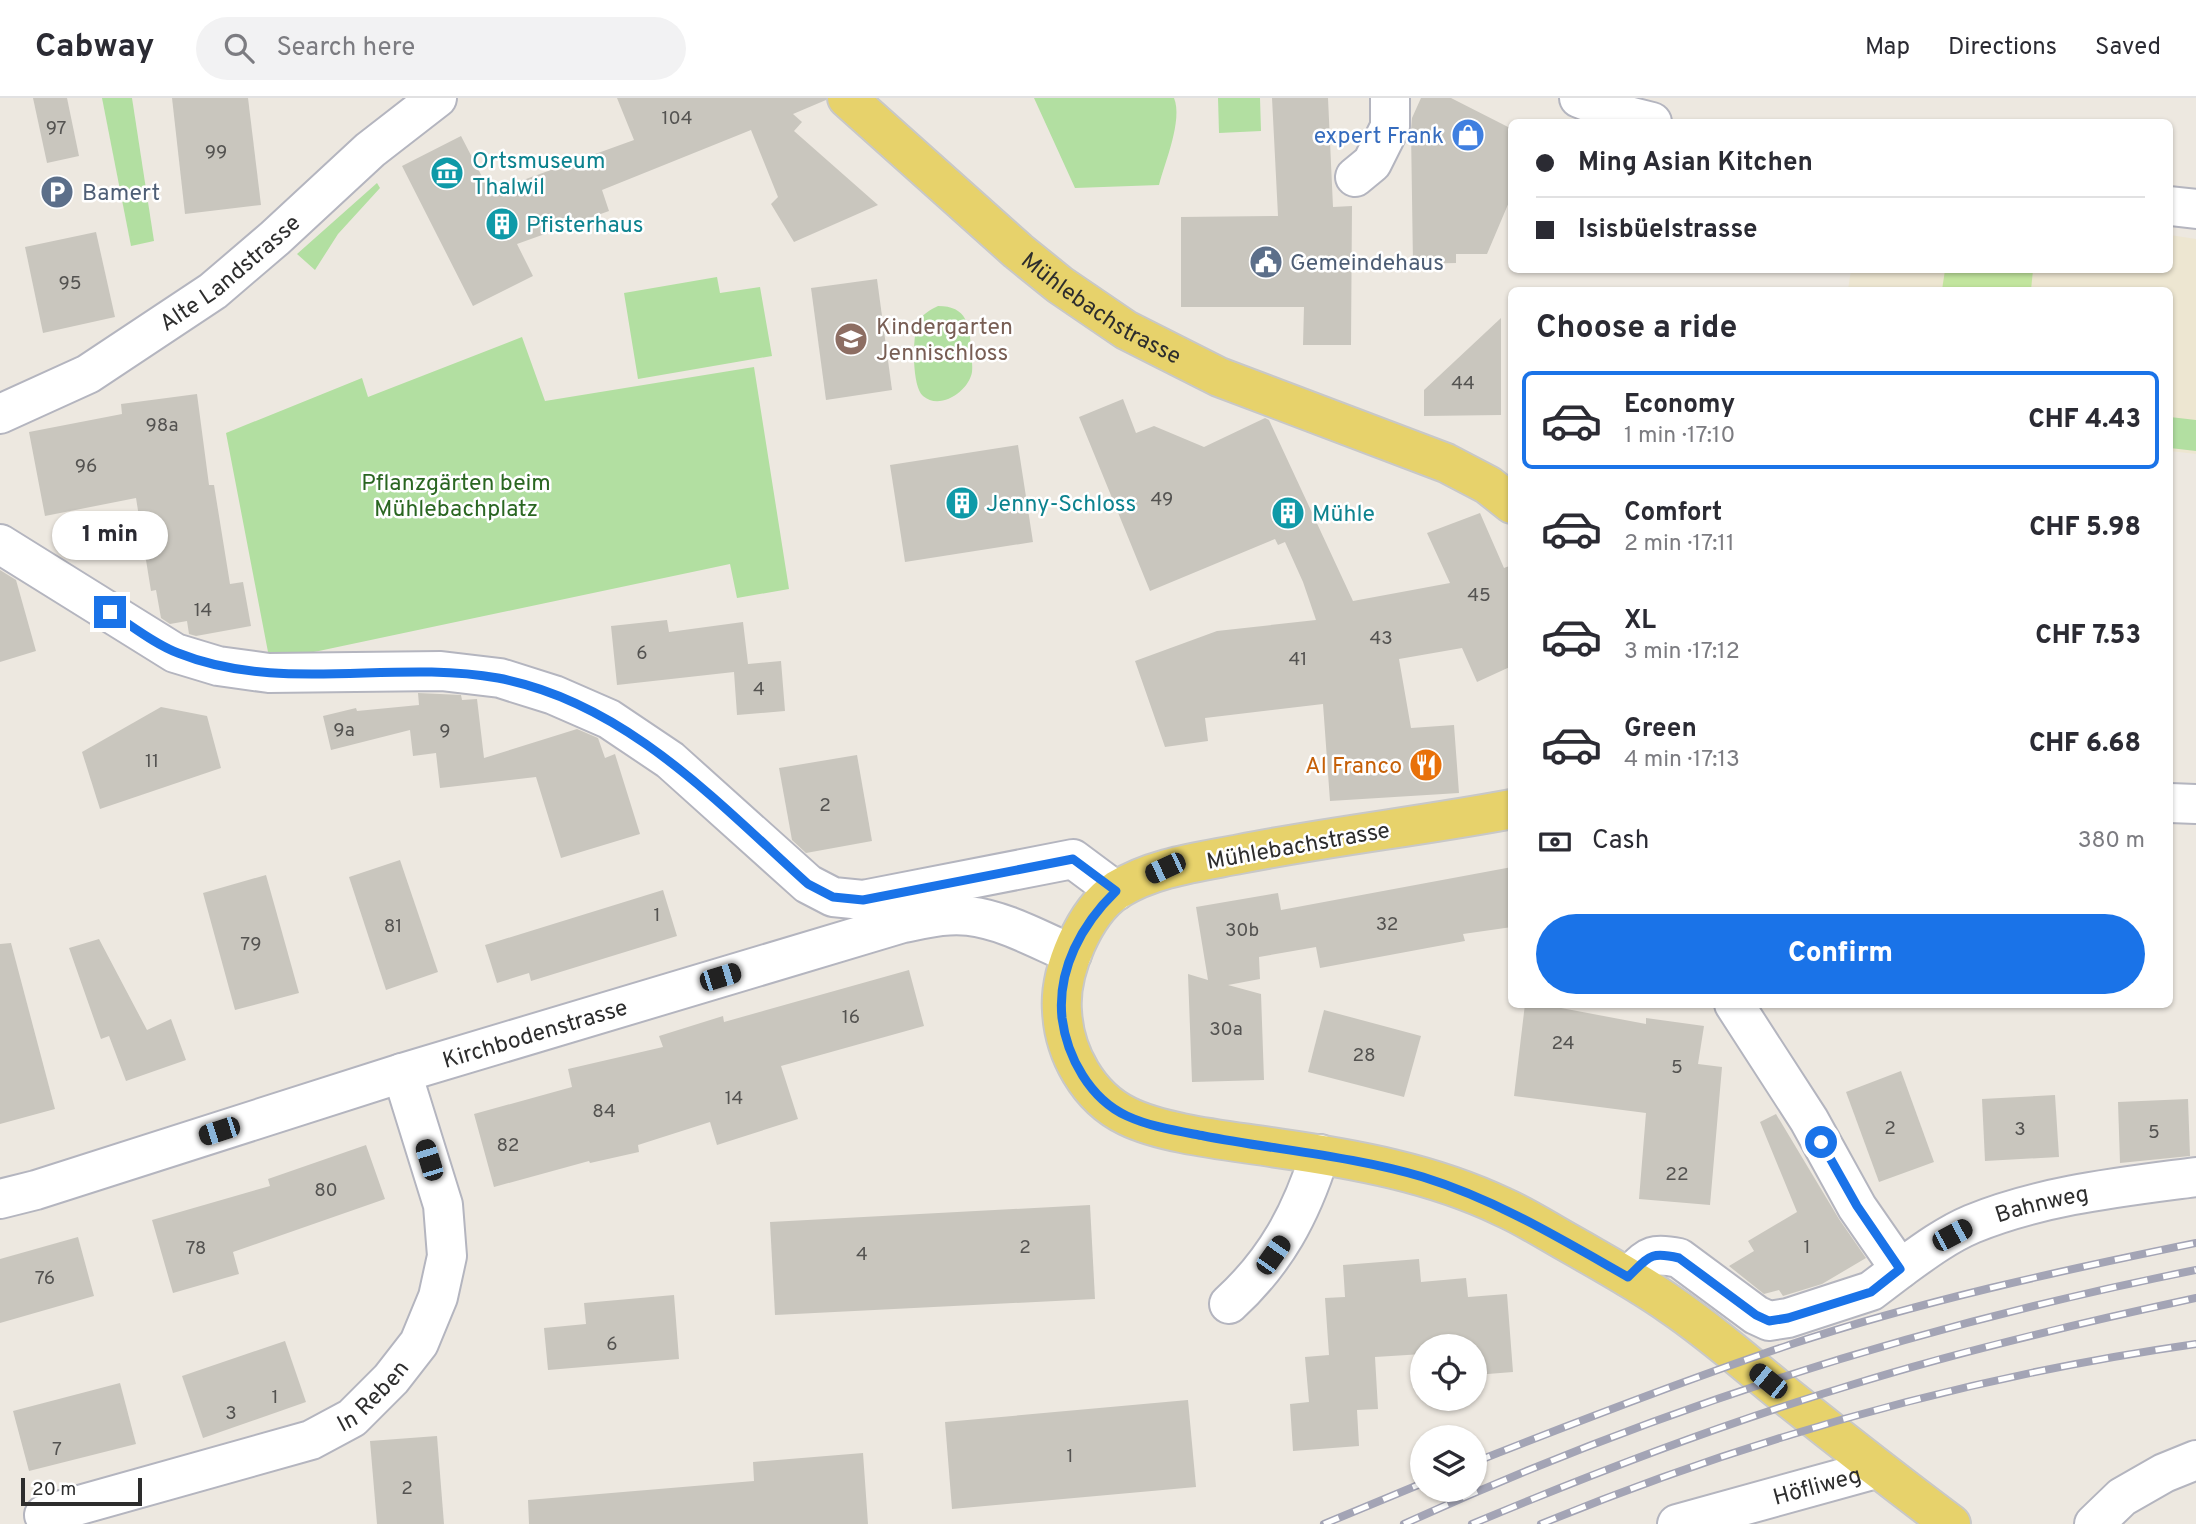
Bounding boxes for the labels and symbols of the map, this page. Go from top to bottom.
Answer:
house number: 104 [661,107,693,131]
shop icon: expert Frank [1449,116,1487,154]
house number: 97 [46,117,66,141]
place label: expert Frank [1314,123,1444,152]
house number: 99 [205,141,227,165]
place label: Ortsmuseum Thalwil [472,148,605,203]
museum icon: Ortsmuseum Thalwil [428,154,466,192]
parking icon: Bamert [38,173,76,211]
place label: Bamert [82,180,160,209]
building icon: Pfisterhaus [483,205,521,243]
street label: Alte Landstrasse [155,210,308,339]
place label: Pfisterhaus [526,212,643,241]
public building icon: Gemeindehaus [1247,243,1285,281]
street label: Mühlebachstrasse [1014,247,1185,372]
place label: Gemeindehaus [1290,250,1444,279]
house number: 95 [58,272,82,296]
place label: Kindergarten Jennischloss [876,314,1013,369]
school or university icon: Kindergarten Jennischloss [832,320,870,358]
house number: 44 [1451,372,1475,396]
house number: 98a [145,414,179,438]
house number: 96 [75,455,97,479]
park label: Pflanzgärten beim Mühlebachplatz [361,470,551,525]
building icon: Jenny-Schloss [943,484,981,522]
house number: 49 [1151,488,1173,512]
place label: Jenny-Schloss [986,491,1136,520]
building icon: Mühle [1269,494,1307,532]
place label: Mühle [1312,501,1375,530]
callout: 1 min [52,510,168,560]
house number: 45 [1467,584,1491,608]
route end [94,596,126,628]
house number: 14 [194,599,212,623]
house number: 43 [1369,627,1393,651]
house number: 6 [636,642,648,666]
house number: 41 [1289,648,1307,672]
house number: 4 [753,678,765,702]
house number: 9a [333,719,355,743]
house number: 9 [439,720,451,744]
restaurant icon: Al Franco [1407,746,1445,784]
house number: 11 [145,750,159,774]
place label: Al Franco [1305,753,1402,782]
house number: 2 [819,794,831,818]
street label: Mühlebachstrasse [1205,817,1392,878]
car [1142,850,1189,886]
house number: 1 [653,904,661,928]
house number: 32 [1376,913,1398,937]
house number: 81 [384,915,402,939]
house number: 30b [1225,919,1259,943]
house number: 79 [240,933,262,957]
car [697,961,744,993]
street label: Kirchbodenstrasse [440,994,631,1077]
house number: 16 [842,1006,860,1030]
house number: 30a [1209,1018,1243,1042]
house number: 24 [1551,1032,1575,1056]
house number: 28 [1352,1044,1376,1068]
house number: 5 [1671,1056,1683,1080]
house number: 14 [725,1087,743,1111]
house number: 84 [592,1100,616,1124]
car [196,1115,243,1147]
house number: 2 [1884,1117,1896,1141]
house number: 3 [2014,1118,2026,1142]
house number: 5 [2148,1121,2160,1145]
route start [1805,1126,1837,1158]
house number: 82 [497,1134,519,1158]
car [413,1137,446,1183]
house number: 22 [1665,1163,1689,1187]
house number: 80 [314,1179,338,1203]
street label: Bahnweg [1992,1181,2091,1231]
car [1929,1216,1976,1254]
car [1253,1232,1294,1278]
house number: 2 [1019,1236,1031,1260]
house number: 1 [1803,1236,1811,1260]
house number: 78 [186,1237,206,1261]
house number: 4 [856,1243,868,1267]
house number: 76 [35,1267,55,1291]
house number: 6 [606,1333,618,1357]
street label: In Reben [333,1356,417,1440]
car [1746,1360,1791,1402]
house number: 1 [271,1386,279,1410]
house number: 3 [225,1402,237,1426]
house number: 7 [52,1438,62,1462]
house number: 1 [1066,1445,1074,1469]
street label: Höfliweg [1770,1462,1865,1514]
scale bar [21,1475,142,1507]
house number: 2 [401,1477,413,1501]

